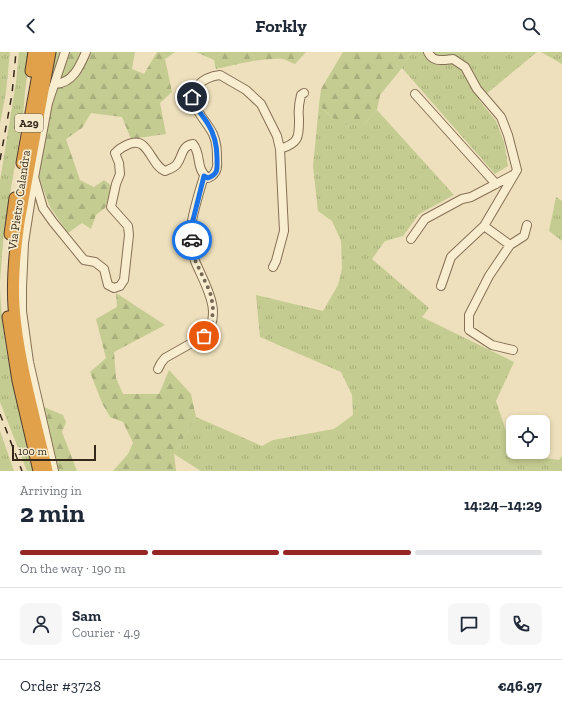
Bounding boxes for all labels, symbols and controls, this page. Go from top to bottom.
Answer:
icon: back [20,15,42,37]
text: Forkly [255,15,307,37]
icon: search [520,15,542,37]
pin [175,80,209,114]
icon: home [181,86,203,108]
road number: A29 [15,114,43,132]
street label: Via Pietro Calandra [5,149,33,252]
courier [172,220,212,260]
icon: car [181,229,203,251]
pin [187,319,221,353]
icon: bag [193,325,215,347]
map controls [506,415,550,459]
button: locate [506,415,550,459]
scale bar [12,443,96,462]
text: 100 m [18,445,47,458]
text: Arriving in [20,483,82,498]
text: 14:24–14:29 [464,496,542,514]
text: 2 min [20,497,85,529]
text: On the way · 190 m [20,561,125,576]
button: person [20,603,62,645]
button: chat [448,603,490,645]
button: phone [500,603,542,645]
text: Sam [72,607,101,625]
text: Courier · 4.9 [72,625,140,640]
text: Order #3728 [20,677,101,695]
text: €46.97 [498,677,542,695]

